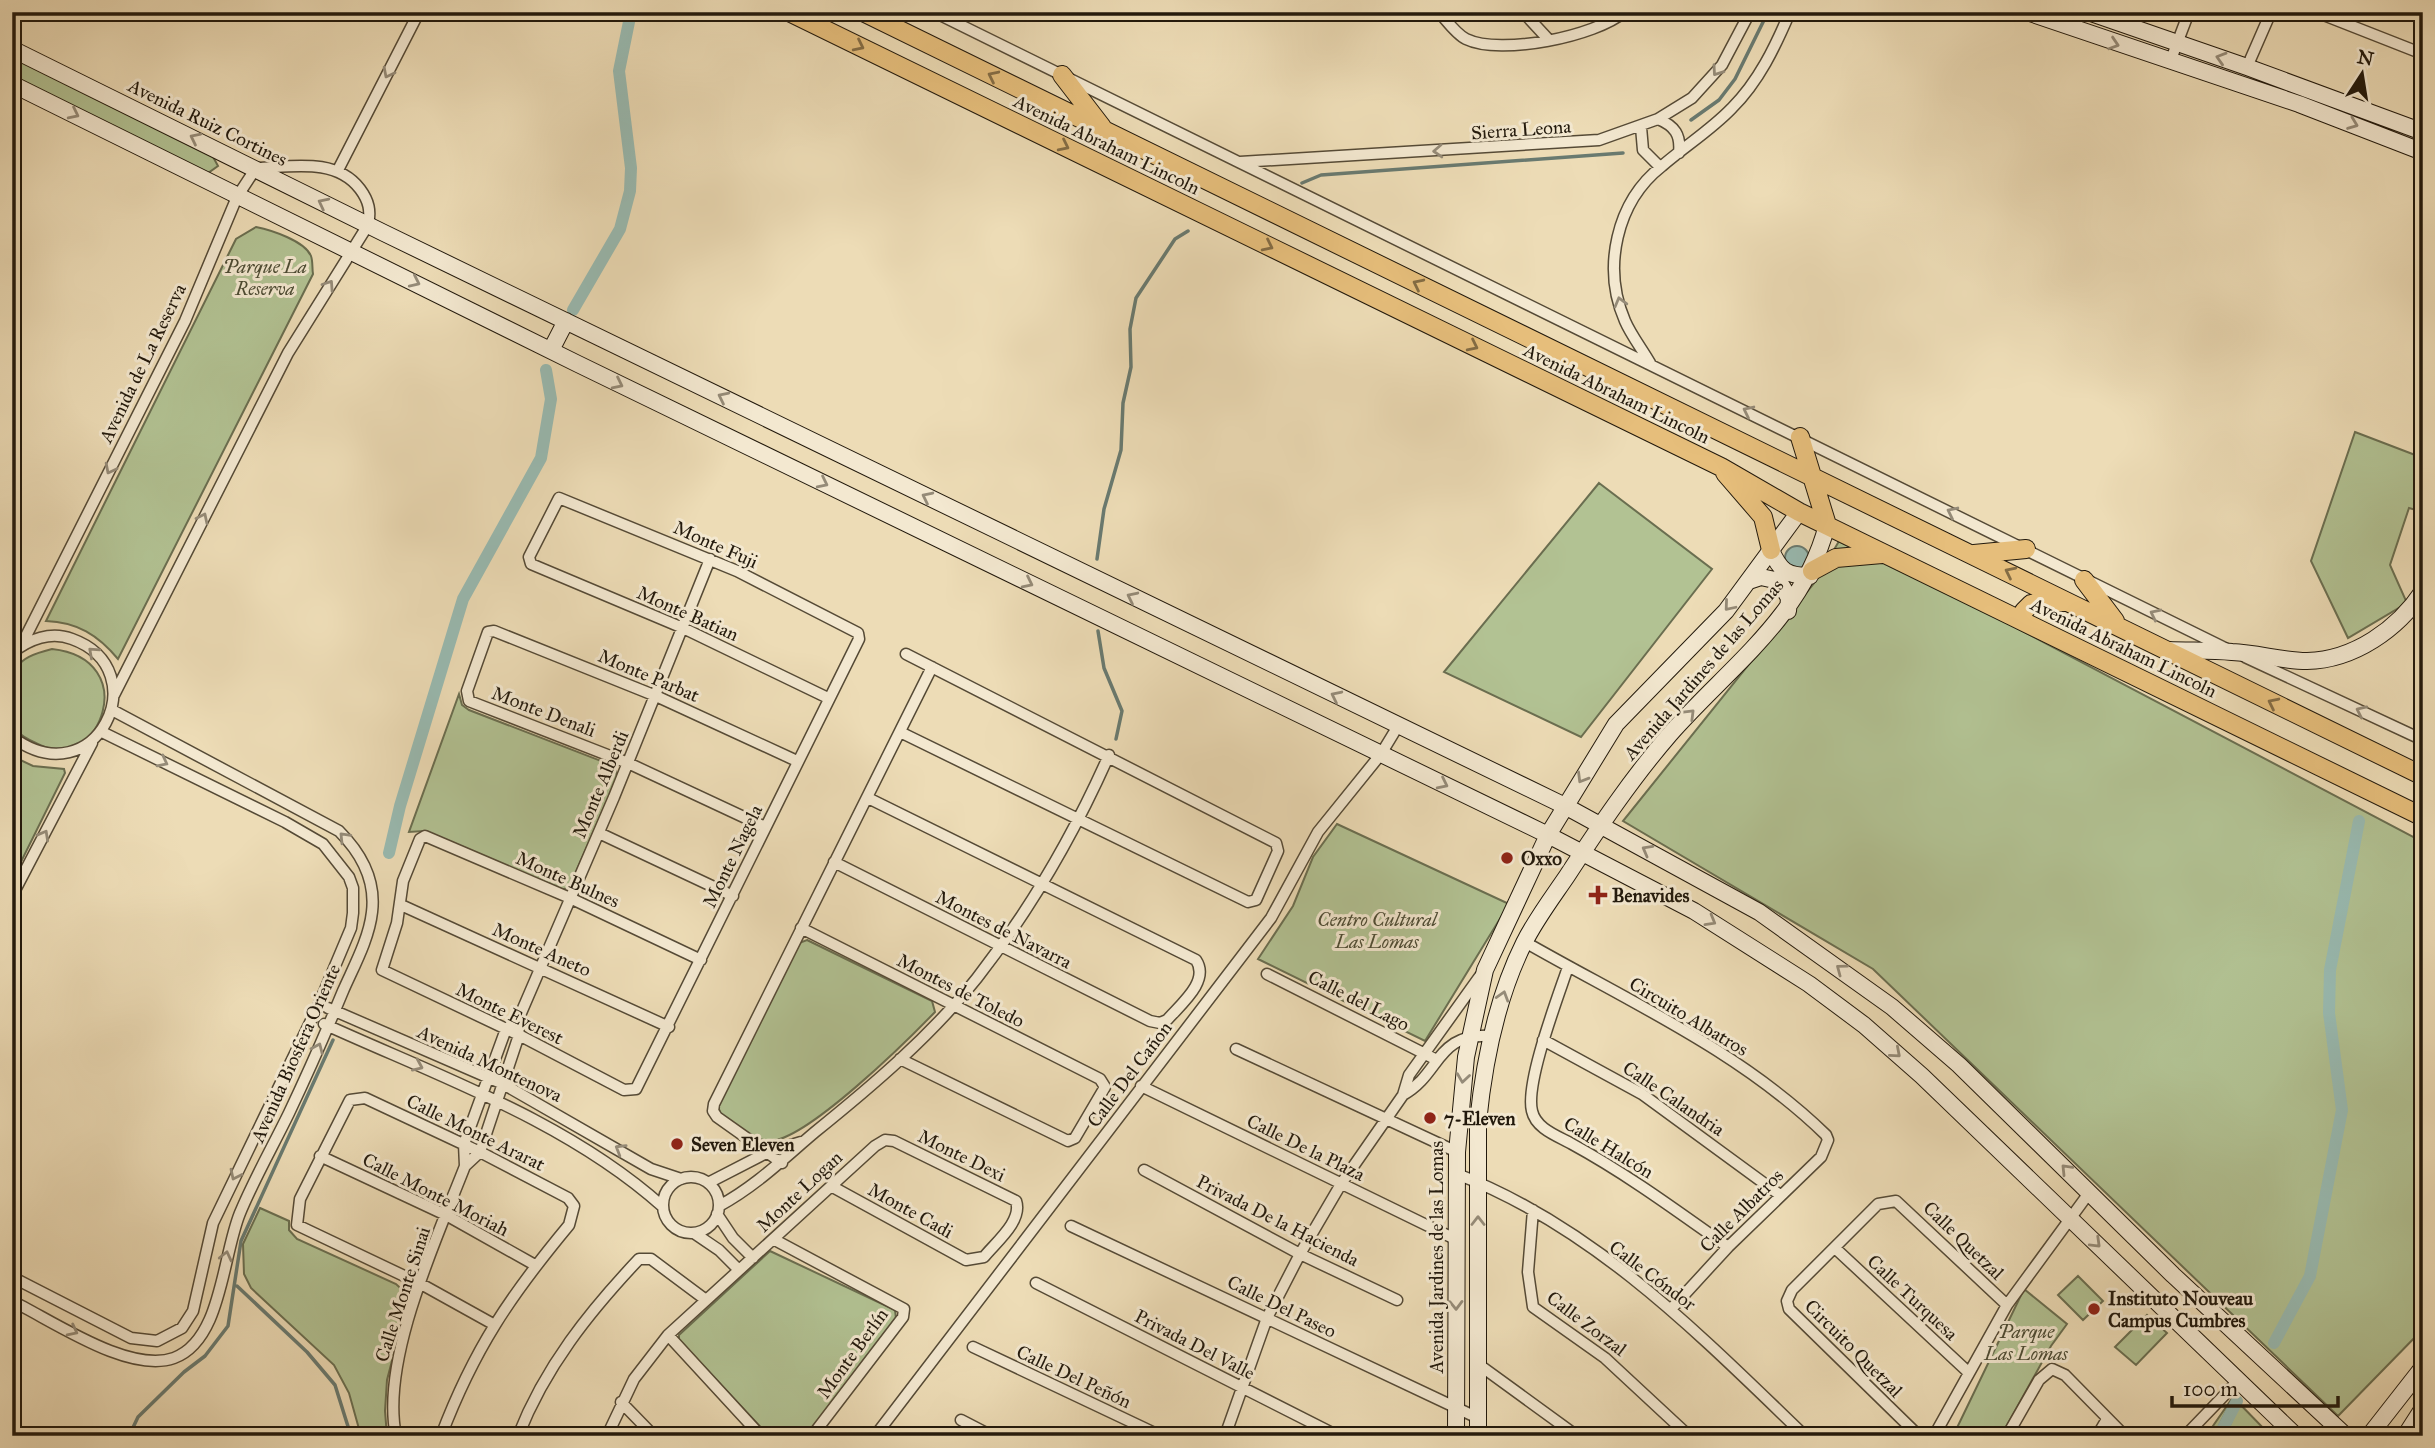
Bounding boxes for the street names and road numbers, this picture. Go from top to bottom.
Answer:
street label: Avenida Ruiz Cortines [124,74,291,171]
street label: Avenida Abraham Lincoln [1009,89,1204,200]
street label: Sierra Leona [1470,114,1573,144]
street label: Avenida de La Reserva [94,279,191,447]
street label: Avenida Abraham Lincoln [1519,338,1714,449]
street label: Monte Fuji [670,516,762,573]
street label: Avenida Jardines de las Lomas [1618,574,1789,766]
street label: Monte Batian [633,581,742,646]
street label: Avenida Abraham Lincoln [2026,592,2221,703]
street label: Monte Parbat [595,644,703,707]
street label: Monte Denali [489,681,599,742]
street label: Monte Alberdi [567,727,633,842]
street label: Monte Nagela [698,800,769,912]
street label: Monte Bulnes [512,846,623,913]
street label: Montes de Navarra [932,885,1076,974]
street label: Monte Aneto [489,918,595,982]
street label: Montes de Toledo [893,948,1029,1033]
street label: Avenida Biosfera Oriente [245,960,345,1147]
street label: Calle del Lago [1304,965,1413,1037]
street label: Circuito Albatros [1625,972,1752,1061]
street label: Monte Everest [452,978,567,1049]
street label: Calle Del Cañon [1082,1017,1177,1132]
street label: Avenida Montenova [413,1019,567,1107]
street label: Calle Calandria [1619,1056,1730,1141]
street label: Calle Monte Ararat [403,1089,549,1176]
street label: Calle De la Plaza [1243,1109,1369,1186]
street label: Calle Halcón [1560,1112,1658,1183]
street label: Monte Dexi [914,1124,1009,1187]
street label: Avenida Jardines de las Lomas [1425,1141,1449,1374]
street label: Monte Logan [752,1146,848,1238]
street label: Calle Monte Moriah [359,1148,513,1241]
street label: Calle Albatros [1695,1164,1788,1257]
street label: Privada De la Hacienda [1193,1169,1364,1272]
street label: Monte Cadi [864,1178,957,1243]
street label: Calle Quetzal [1918,1196,2009,1285]
street label: Calle Monte Sinai [370,1224,435,1365]
street label: Calle Cóndor [1605,1235,1701,1316]
street label: Calle Turquesa [1862,1250,1963,1346]
street label: Calle Del Paseo [1224,1270,1340,1343]
street label: Calle Zorzal [1542,1286,1632,1361]
street label: Circuito Quetzal [1800,1295,1908,1403]
street label: Monte Berlín [812,1304,893,1403]
street label: Privada Del Valle [1131,1304,1259,1385]
street label: Calle Del Peñón [1013,1340,1135,1413]

